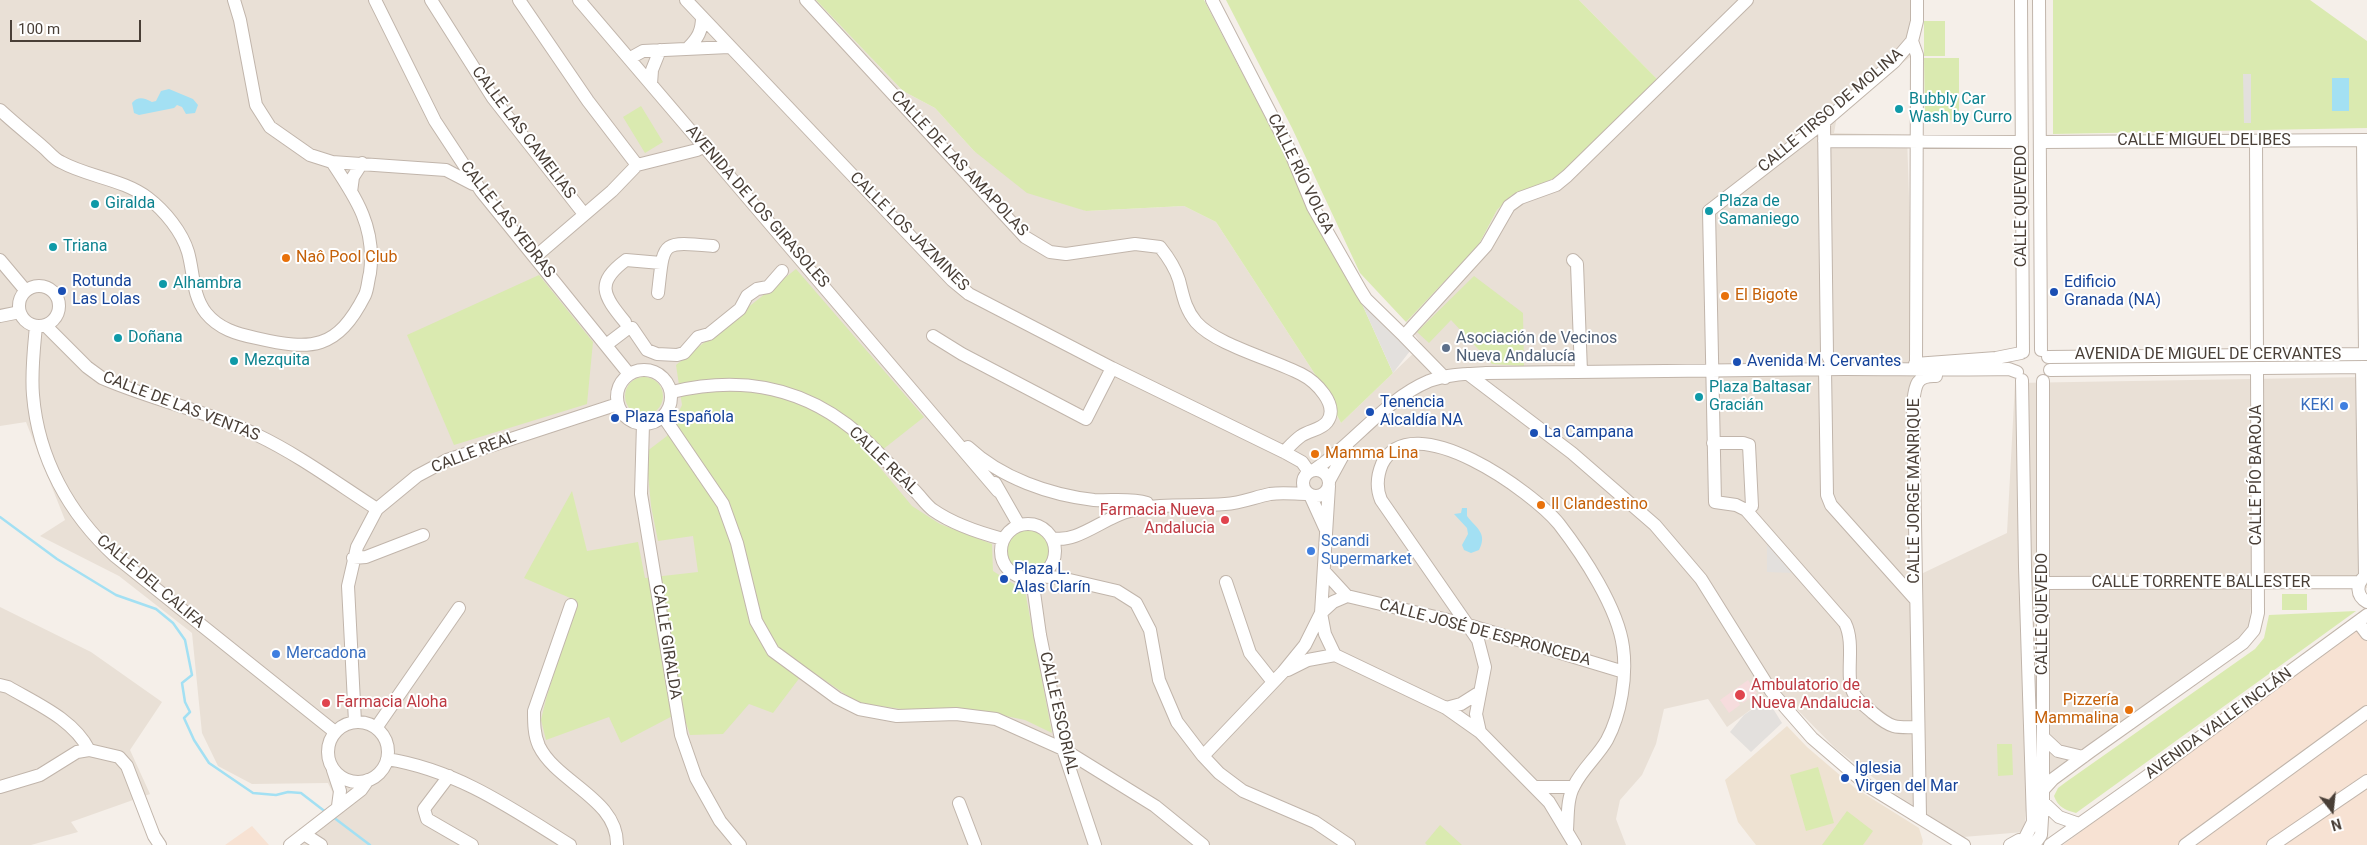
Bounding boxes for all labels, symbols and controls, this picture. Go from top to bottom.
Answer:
scale bar [12,10,144,42]
text: 100 m [18,20,60,38]
street label: CALLE TIRSO DE MOLINA [1755,45,1907,177]
street label: CALLE LAS CAMELIAS [467,63,579,203]
street label: CALLE DE LAS AMAPOLAS [886,87,1032,241]
place label: Bubbly Car Wash by Curro [1909,90,2012,128]
marker: Bubbly Car Wash by Curro [1893,103,1905,115]
street label: CALLE RÍO VOLGA [1263,111,1337,237]
street label: AVENIDA DE LOS GIRASOLES [681,122,833,292]
street label: CALLE MIGUEL DELIBES [2117,131,2291,151]
street label: CALLE QUEVEDO [2012,145,2032,267]
street label: CALLE LAS YEDRAS [455,158,559,282]
street label: CALLE LOS JAZMINES [845,168,973,296]
place label: Plaza de Samaniego [1719,192,1799,230]
place label: Giralda [105,194,155,214]
marker: Giralda [89,198,101,210]
marker: Plaza de Samaniego [1703,205,1715,217]
place label: Triana [63,237,108,257]
marker: Triana [47,241,59,253]
place label: Naô Pool Club [296,248,397,268]
marker: Naô Pool Club [280,252,292,264]
place label: Rotunda Las Lolas [72,272,140,310]
place label: Edificio Granada (NA) [2064,273,2161,311]
place label: Alhambra [173,274,242,294]
marker: Alhambra [157,278,169,290]
marker: Rotunda Las Lolas [56,285,68,297]
place label: El Bigote [1735,286,1798,306]
marker: Edificio Granada (NA) [2048,286,2060,298]
marker: El Bigote [1719,290,1731,302]
place label: Doñana [128,328,183,348]
place label: Asociación de Vecinos Nueva Andalucía [1456,329,1617,367]
marker: Doñana [112,332,124,344]
marker: Asociación de Vecinos Nueva Andalucía [1440,342,1452,354]
street label: AVENIDA DE MIGUEL DE CERVANTES [2075,345,2341,365]
place label: Mezquita [244,351,310,371]
place label: Avenida M. Cervantes [1747,352,1901,372]
marker: Mezquita [228,355,240,367]
marker: Avenida M. Cervantes [1731,356,1743,368]
street label: CALLE DE LAS VENTAS [100,368,262,446]
place label: Plaza Baltasar Gracián [1709,378,1811,416]
marker: Plaza Baltasar Gracián [1693,391,1705,403]
place label: Tenencia Alcaldía NA [1380,393,1463,431]
place label: KEKI [2300,396,2334,416]
street label: CALLE JORGE MANRIQUE [1905,398,1925,584]
marker: KEKI [2338,400,2350,412]
street label: CALLE PÍO BAROJA [2247,405,2267,545]
marker: Tenencia Alcaldía NA [1364,406,1376,418]
place label: Plaza Española [625,408,734,428]
marker: Plaza Española [609,412,621,424]
street label: CALLE REAL [844,423,922,499]
place label: La Campana [1544,423,1634,443]
marker: La Campana [1528,427,1540,439]
street label: CALLE REAL [429,428,519,478]
place label: Mamma Lina [1325,444,1418,464]
marker: Mamma Lina [1309,448,1321,460]
place label: Il Clandestino [1551,495,1648,515]
marker: Il Clandestino [1535,499,1547,511]
place label: Farmacia Nueva Andalucia [1100,501,1215,539]
marker: Farmacia Nueva Andalucia [1219,514,1231,526]
street label: CALLE DEL CALIFA [92,531,208,633]
place label: Scandi Supermarket [1321,532,1412,570]
marker: Scandi Supermarket [1305,545,1317,557]
street label: CALLE QUEVEDO [2033,553,2053,675]
place label: Plaza L. Alas Clarín [1014,560,1090,598]
marker: Plaza L. Alas Clarín [998,573,1010,585]
street label: CALLE TORRENTE BALLESTER [2092,573,2310,593]
street label: CALLE GIRALDA [647,583,685,701]
street label: CALLE JOSÉ DE ESPRONCEDA [1377,595,1593,671]
place label: Mercadona [286,644,366,664]
marker: Mercadona [270,648,282,660]
street label: CALLE ESCORIAL [1035,650,1081,776]
street label: AVENIDA VALLE INCLÁN [2142,664,2296,784]
place label: Ambulatorio de Nueva Andalucia. [1751,676,1875,714]
marker: Ambulatorio de Nueva Andalucia. [1733,688,1747,702]
place label: Pizzería Mammalina [2034,691,2119,729]
place label: Farmacia Aloha [336,693,447,713]
marker: Farmacia Aloha [320,697,332,709]
marker: Pizzería Mammalina [2123,704,2135,716]
place label: Iglesia Virgen del Mar [1855,759,1958,797]
marker: Iglesia Virgen del Mar [1839,772,1851,784]
north arrow [2307,785,2357,835]
text: N [2329,815,2343,833]

